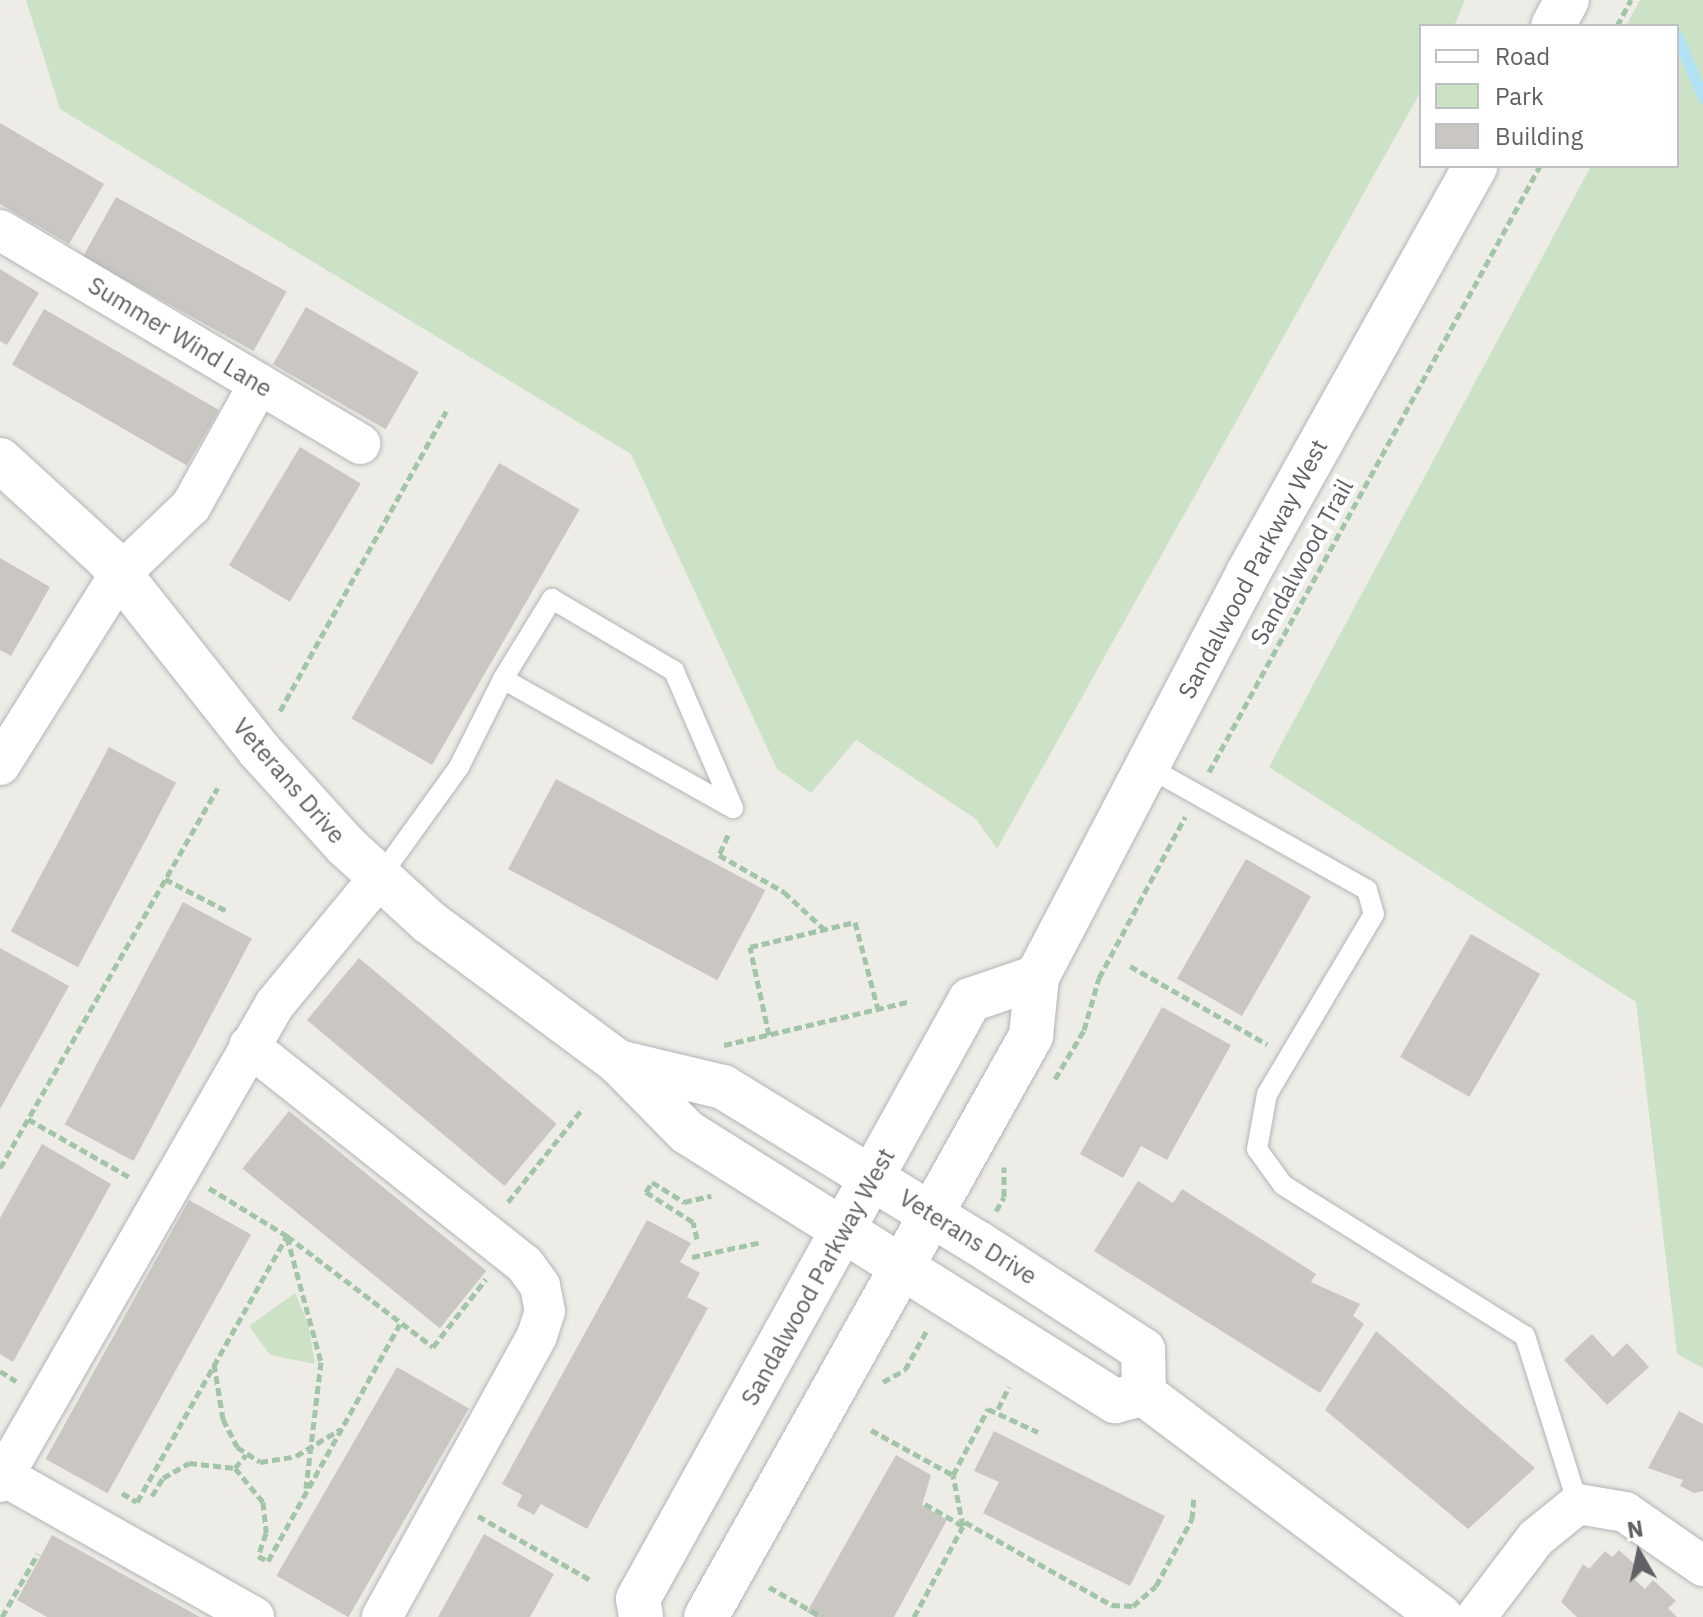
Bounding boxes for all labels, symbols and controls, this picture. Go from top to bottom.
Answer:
legend [1419,24,1679,168]
text: Road [1495,40,1550,72]
text: Park [1495,80,1544,112]
text: Building [1495,120,1583,152]
street label: Summer Wind Lane [83,271,277,403]
street label: Sandalwood Parkway West [1172,434,1334,704]
street label: Sandalwood Trail [1245,474,1359,650]
street label: Veterans Drive [227,712,351,850]
street label: Sandalwood Parkway West [735,1143,901,1411]
street label: Veterans Drive [894,1183,1042,1291]
north arrow [1599,1513,1679,1593]
text: N [1625,1513,1645,1544]

